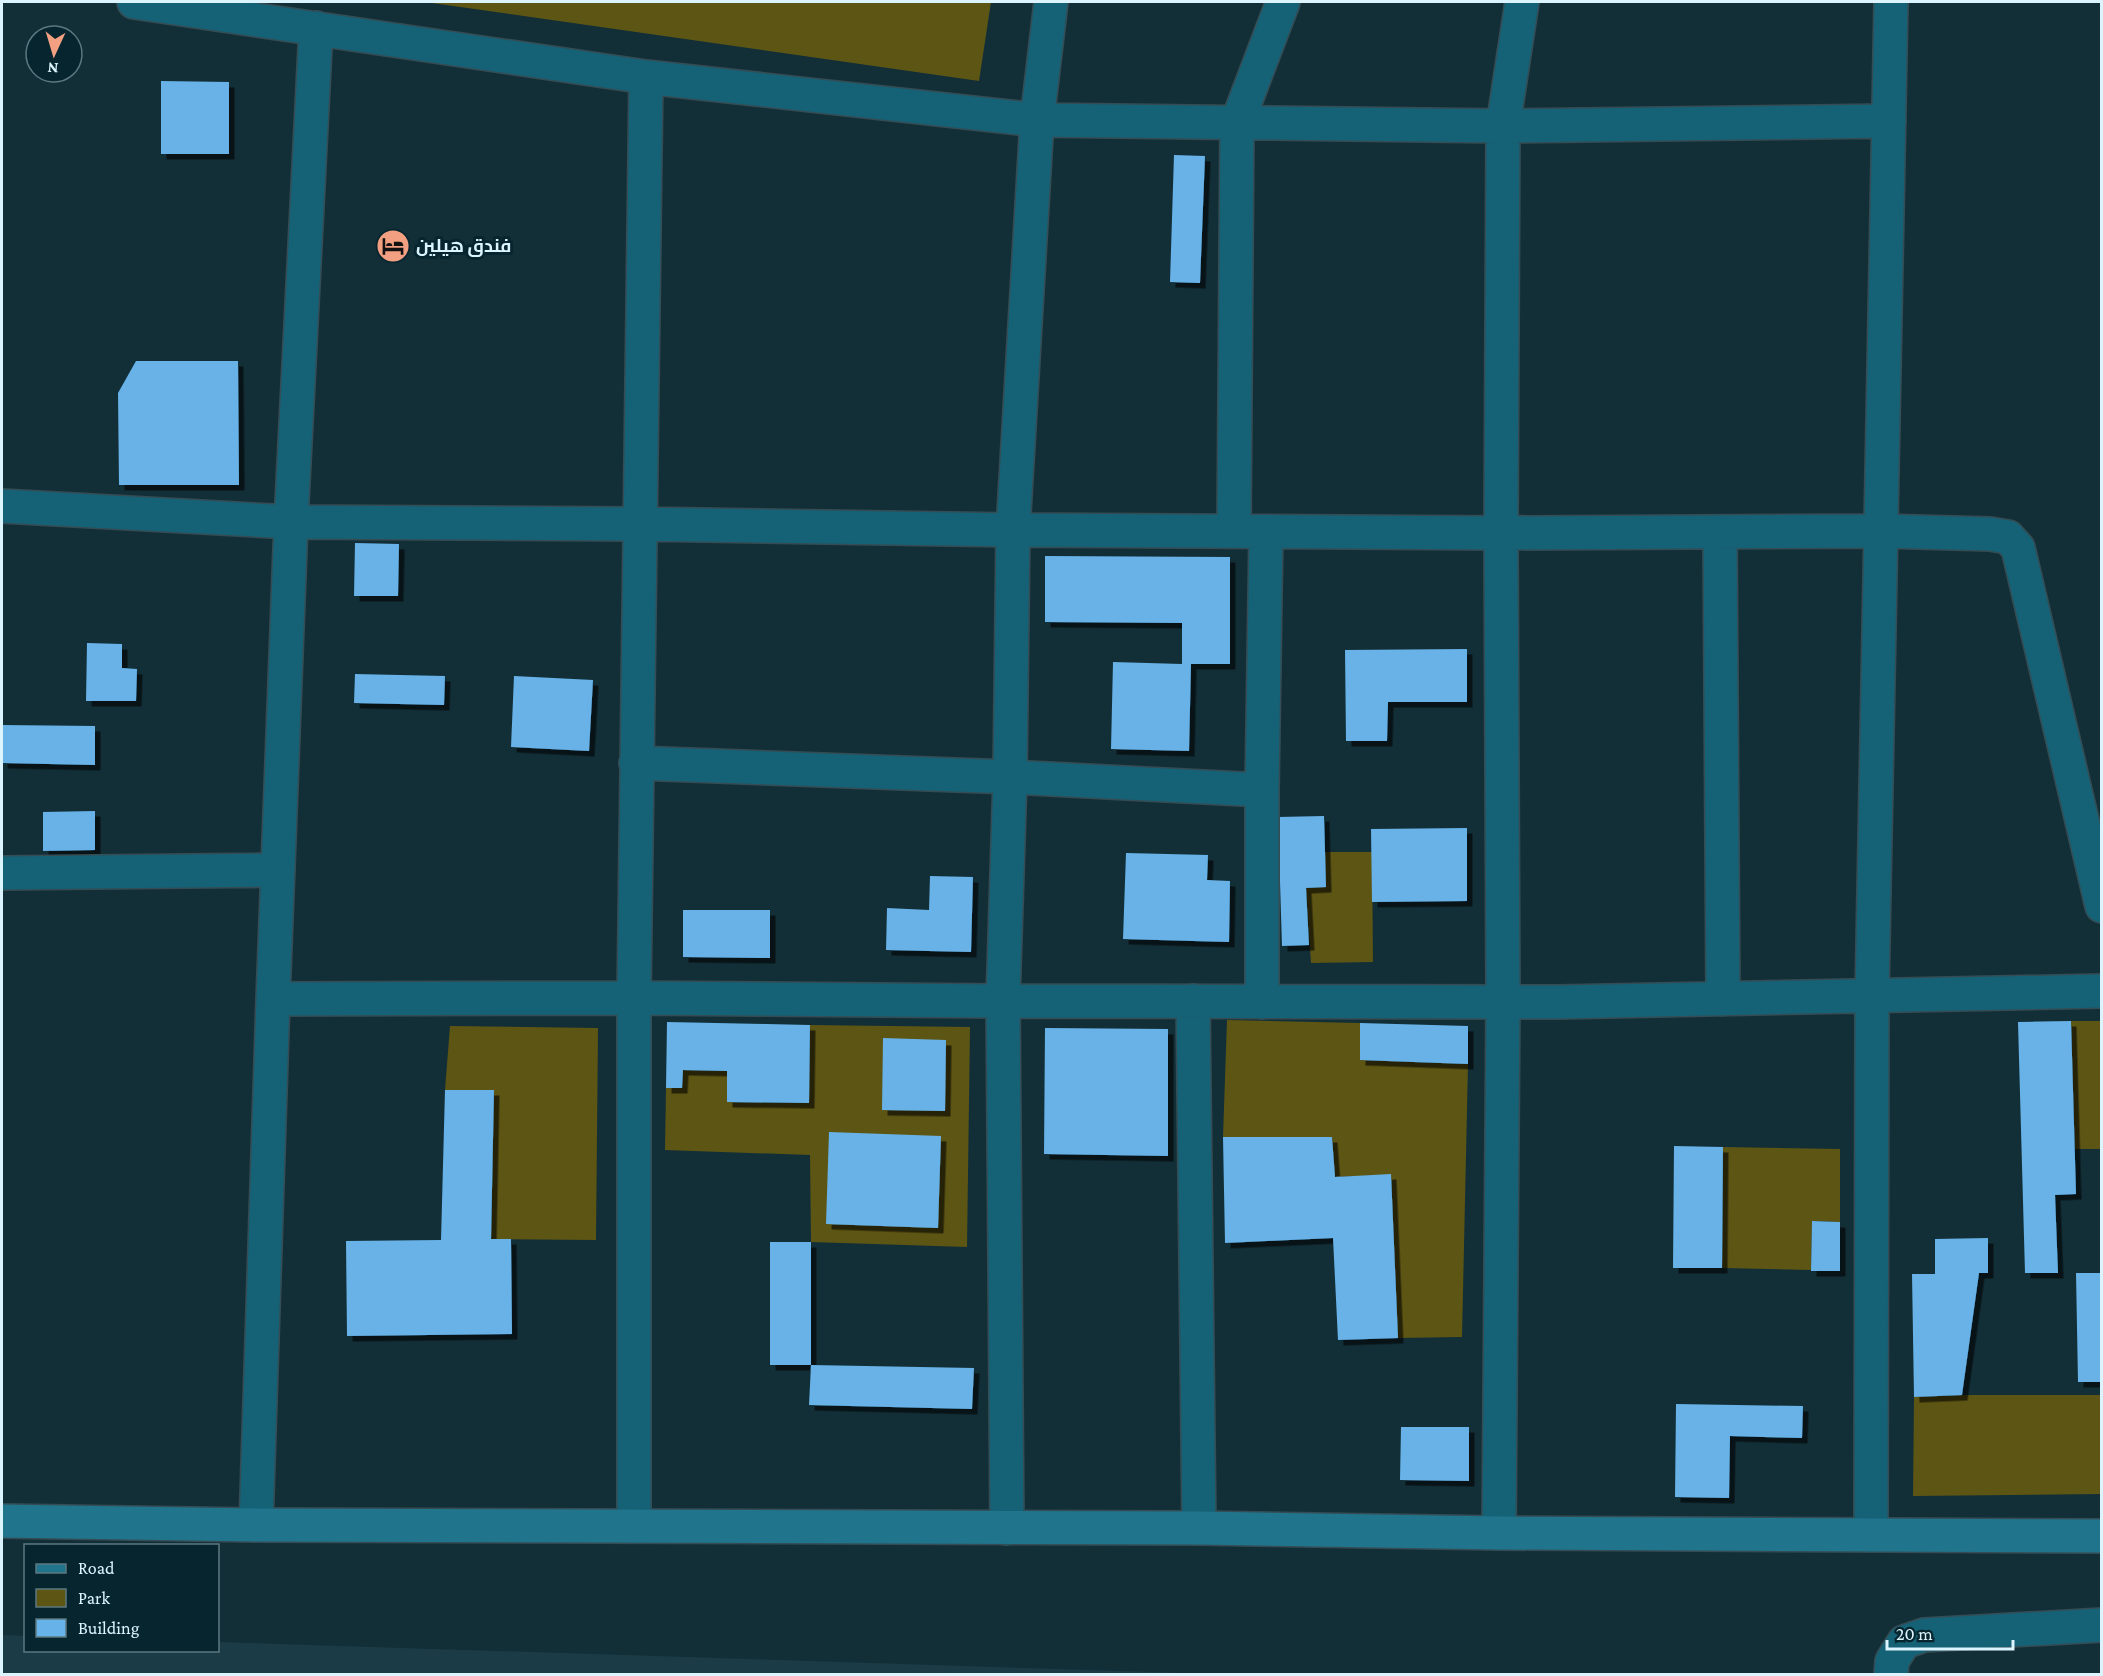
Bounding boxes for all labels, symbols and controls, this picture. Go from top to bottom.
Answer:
north arrow [24,24,84,84]
text: N [47,60,59,77]
hotel icon: فندق هيلين [375,228,411,264]
place label: فندق هيلين [416,236,511,257]
legend [24,1544,219,1652]
text: Road [78,1558,115,1578]
text: Park [78,1588,110,1608]
scale bar [1887,1613,2013,1651]
text: Building [78,1618,140,1638]
text: 20 m [1896,1624,1933,1644]

